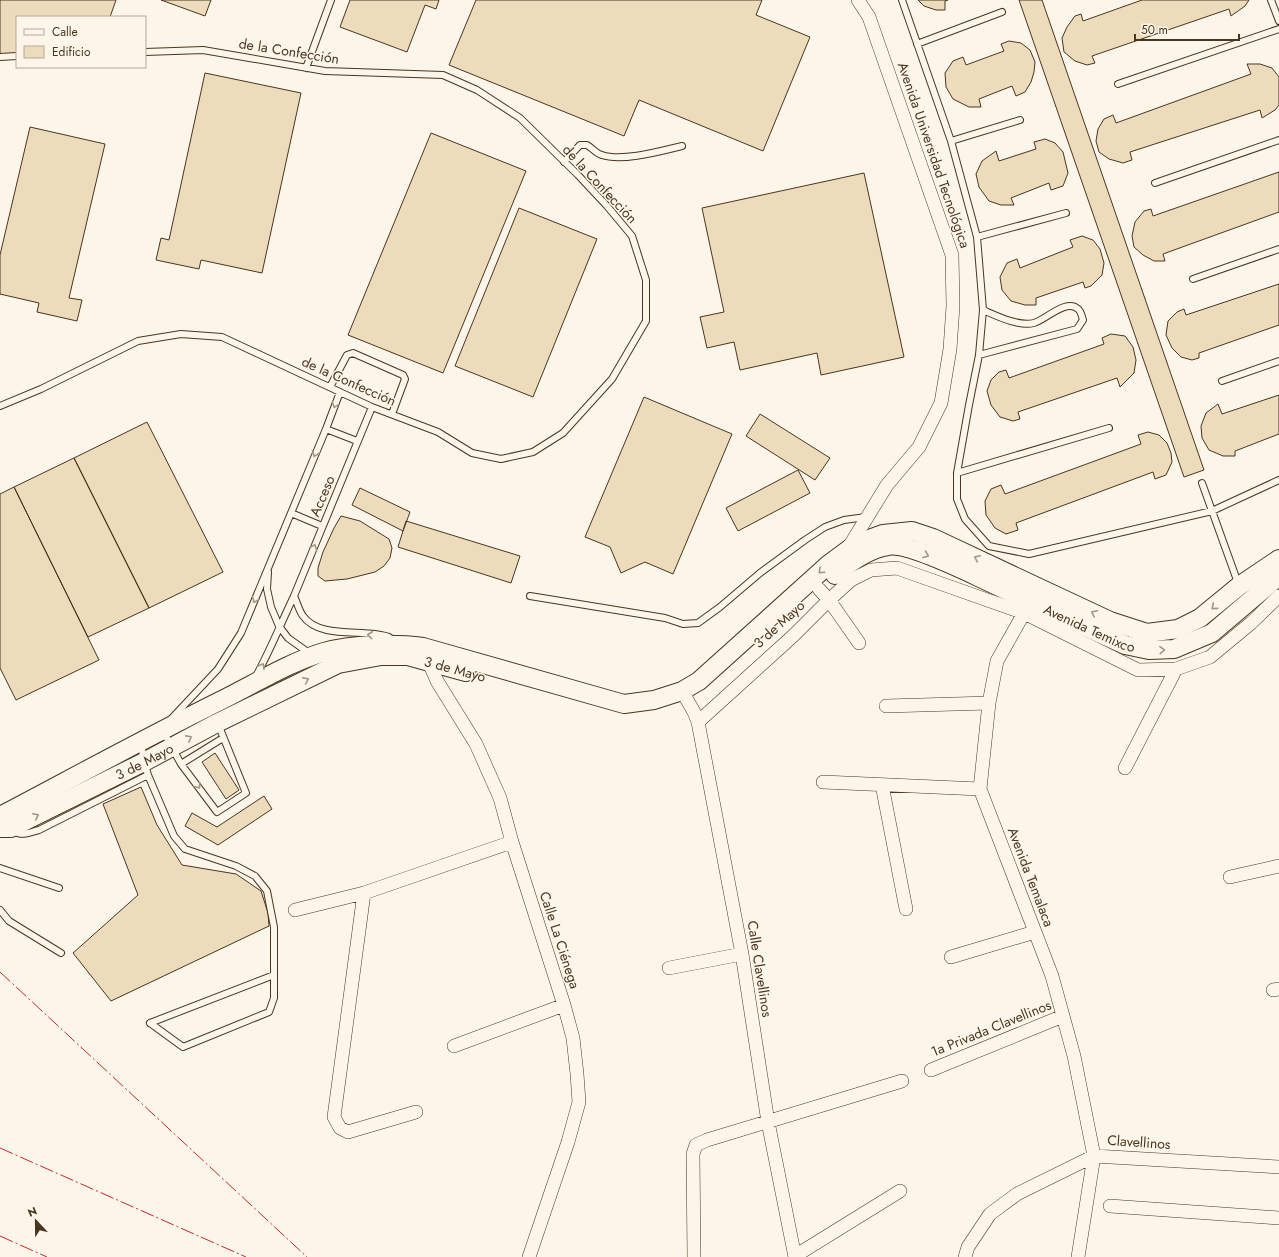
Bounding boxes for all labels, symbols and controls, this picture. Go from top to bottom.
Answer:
legend [16,16,146,68]
scale bar [1135,16,1239,42]
text: 50 m [1141,21,1168,39]
text: Calle [52,23,78,41]
street label: de la Confección [237,33,341,69]
text: Edificio [52,43,91,61]
street label: Avenida Universidad Tecnológica [893,59,975,251]
street label: de la Confección [558,140,642,228]
street label: de la Confección [299,351,399,411]
one-way arrow [331,401,339,408]
one-way arrow [312,450,320,457]
street label: Acceso [304,472,340,520]
one-way arrow [309,544,317,551]
one-way arrow [922,550,930,558]
one-way arrow [973,555,981,563]
one-way arrow [818,566,826,574]
one-way arrow [252,595,260,603]
street label: 3 de Mayo [749,595,809,652]
street label: Avenida Temixco [1040,599,1137,657]
one-way arrow [1211,602,1218,609]
one-way arrow [1091,610,1099,618]
one-way arrow [367,630,373,639]
one-way arrow [1159,645,1165,654]
street label: 3 de Mayo [422,651,488,687]
one-way arrow [257,663,264,670]
one-way arrow [302,677,309,685]
one-way arrow [185,735,193,743]
street label: 3 de Mayo [112,738,177,785]
one-way arrow [193,782,201,789]
one-way arrow [32,813,39,821]
street label: Avenida Temalaca [1003,824,1059,930]
street label: Calle La Ciénega [535,889,585,991]
street label: Calle Clavellinos [742,919,778,1019]
street label: 1a Privada Clavellinos [928,995,1055,1061]
street label: Clavellinos [1107,1130,1172,1154]
north arrow [16,1201,56,1241]
text: N [25,1203,39,1221]

